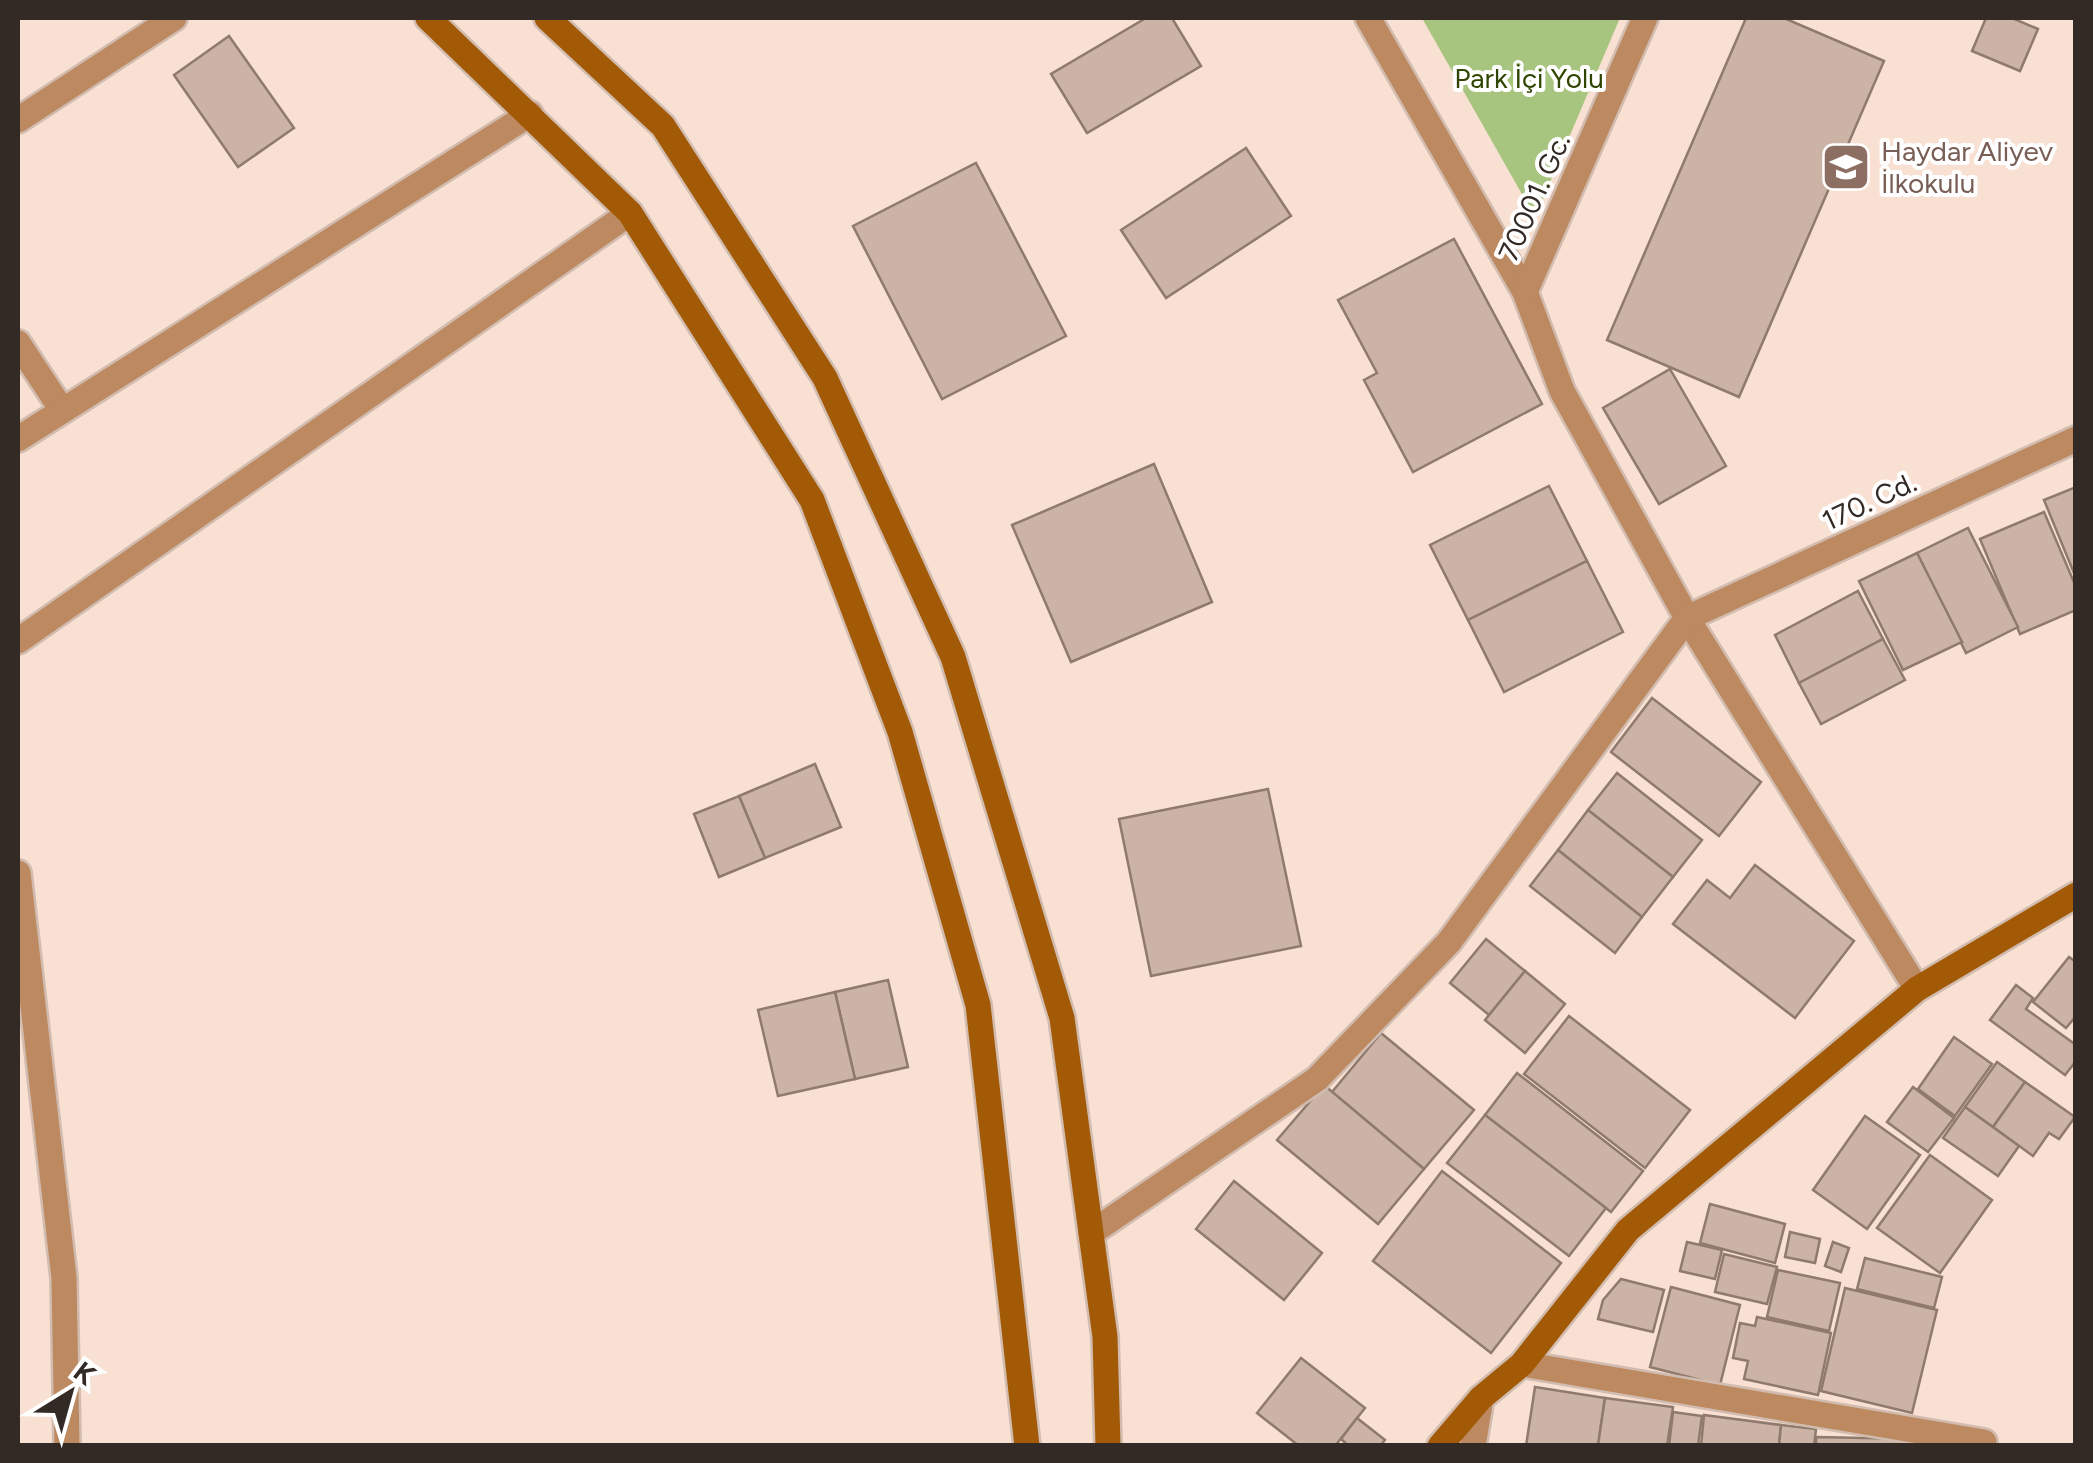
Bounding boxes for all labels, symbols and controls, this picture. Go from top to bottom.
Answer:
park label: Park İçi Yolu [1454,61,1604,95]
street label: 70001. Gc. [1491,128,1577,266]
place label: Haydar Aliyev İlkokulu [1881,134,2053,200]
school or university icon: Haydar Aliyev İlkokulu [1820,141,1872,193]
street label: 170. Cd. [1817,465,1921,537]
north arrow [20,1343,120,1443]
text: K [67,1354,103,1392]

